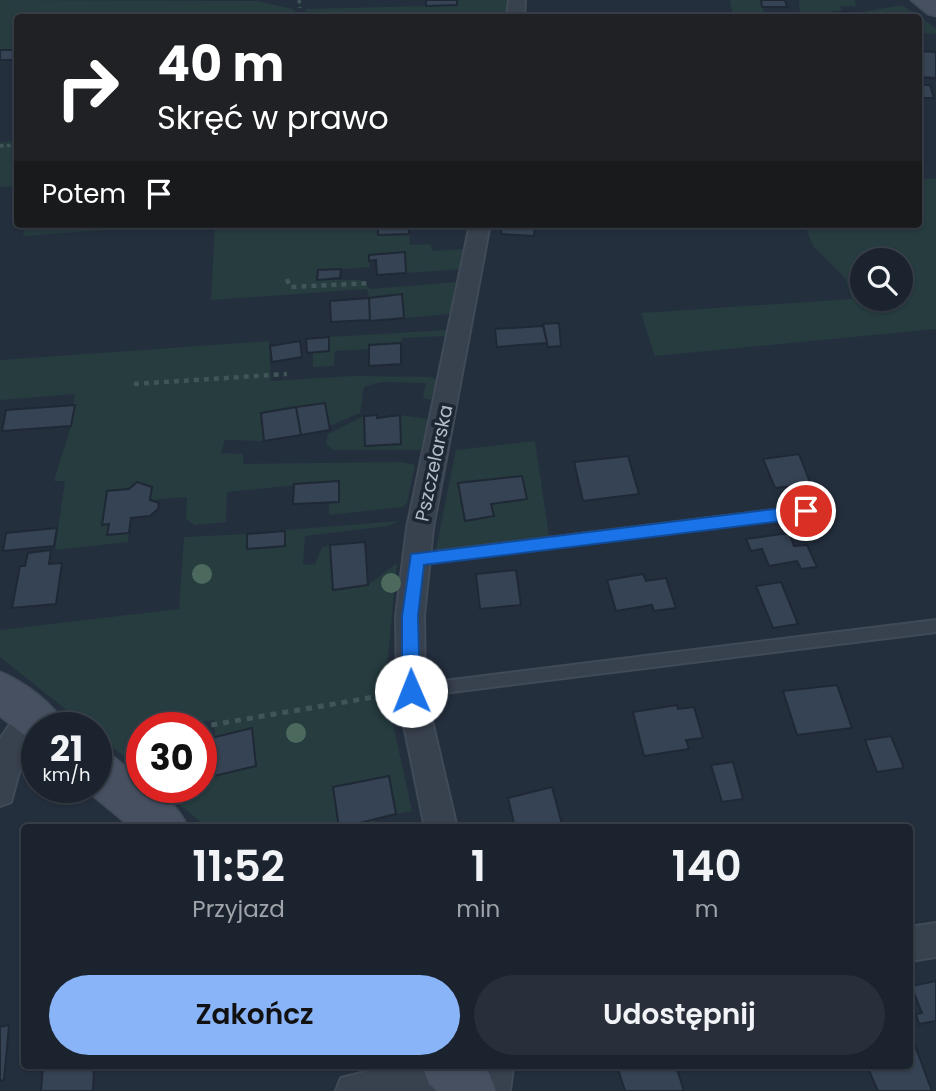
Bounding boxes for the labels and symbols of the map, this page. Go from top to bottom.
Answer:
street label: Pszczelarska [408,402,460,524]
pin [776,481,836,541]
position arrow [374,654,448,728]
speed limit sign: 30 [126,712,217,803]

